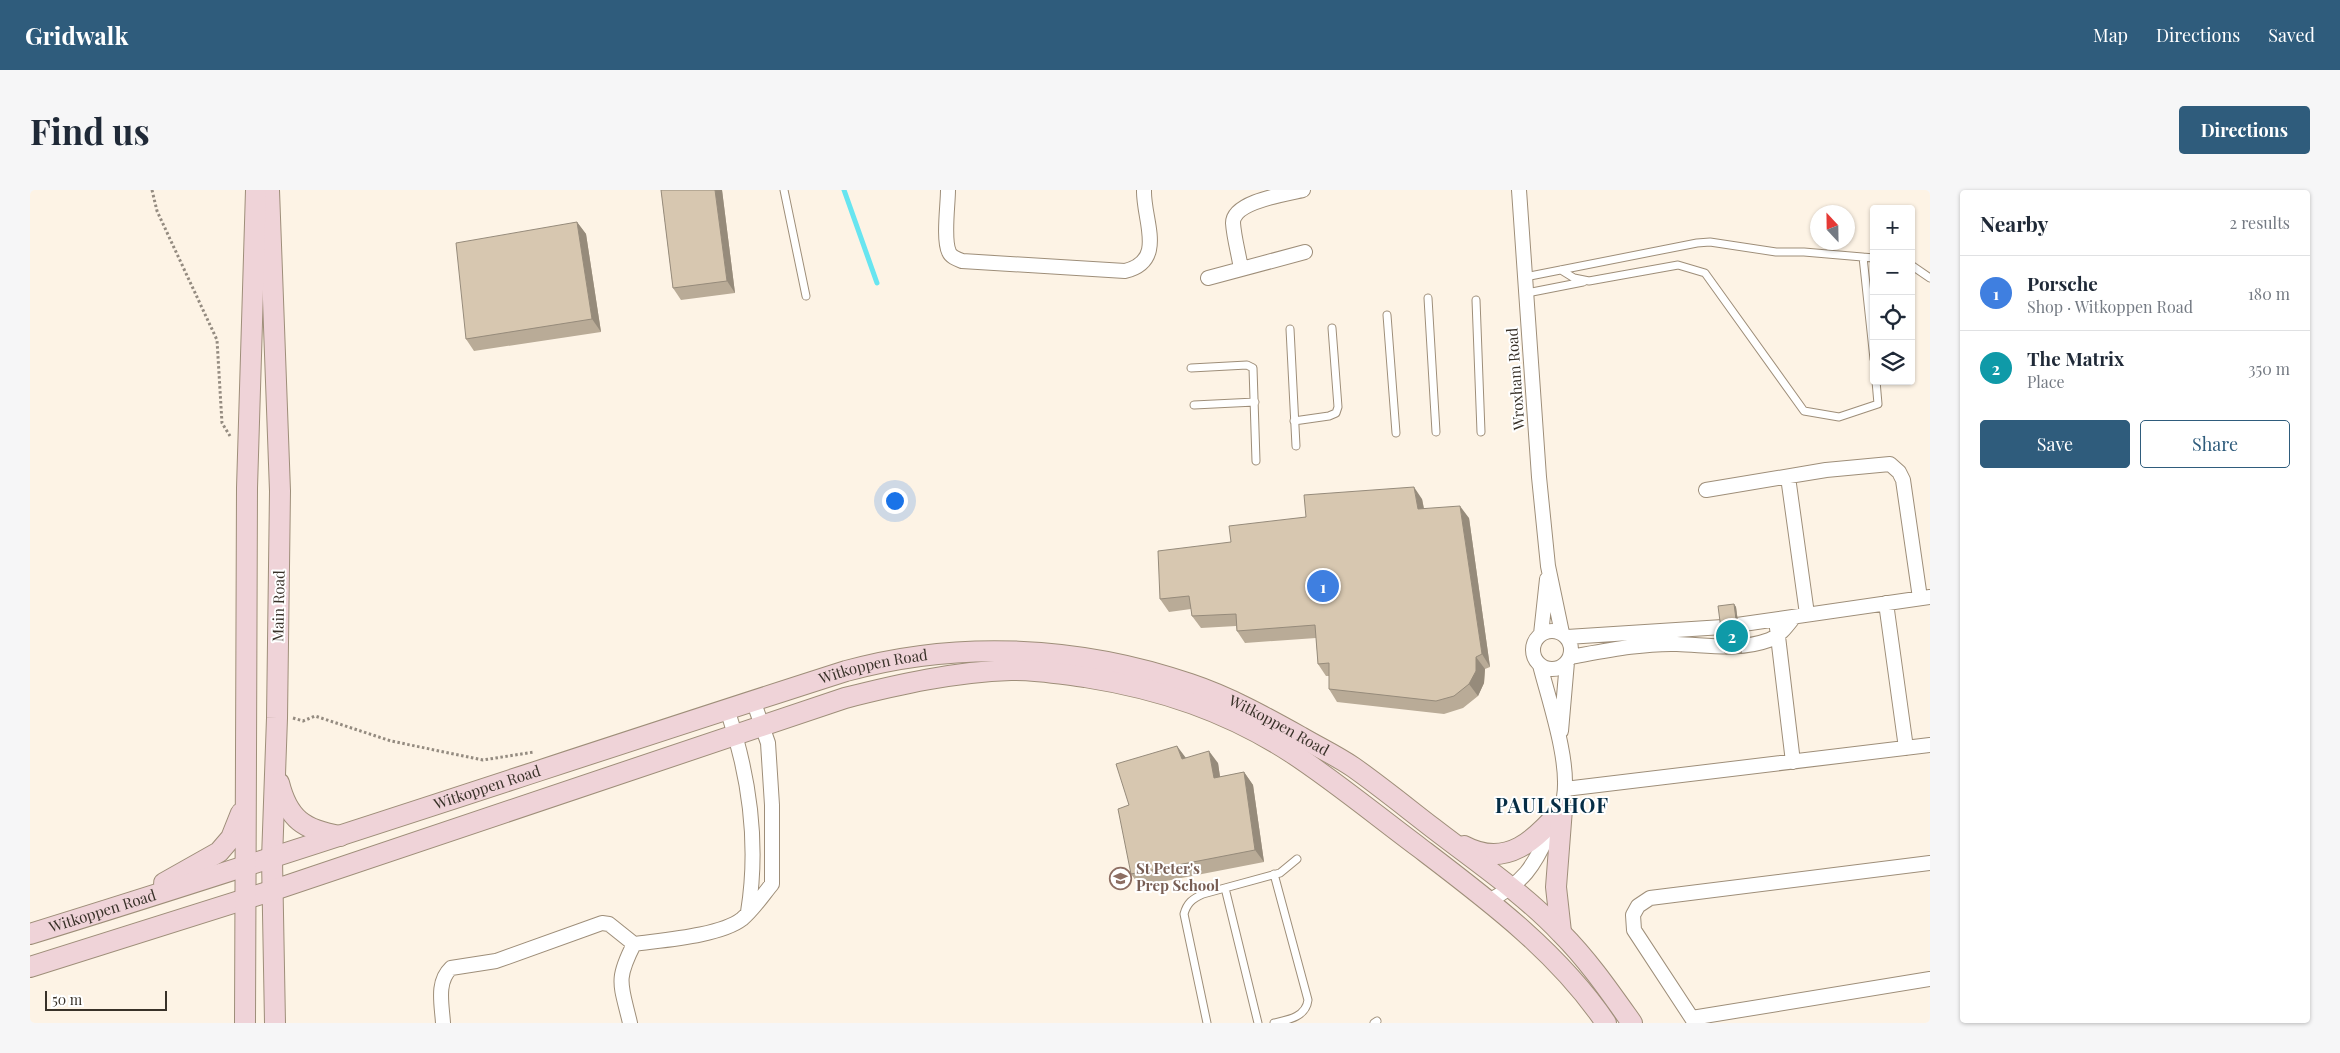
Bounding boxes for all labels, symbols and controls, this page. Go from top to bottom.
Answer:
text: Gridwalk [25,19,128,51]
text: Map [2093,23,2128,47]
text: Directions [2156,23,2240,47]
text: Saved [2268,23,2315,47]
button: Directions [2179,106,2310,154]
text: Find us [30,107,150,154]
north arrow [1810,205,1855,250]
map controls [1870,205,1915,385]
button: + [1870,205,1915,250]
text: Nearby [1980,209,2049,237]
text: 2 results [2230,212,2290,233]
button: − [1870,250,1915,295]
text: Porsche [2027,270,2098,296]
text: 1 [1993,283,1999,304]
text: 180 m [2248,283,2290,304]
button: locate [1870,295,1915,340]
text: Shop · Witkoppen Road [2027,296,2193,317]
street label: Wroxham Road [1501,327,1529,432]
button: layers [1870,340,1915,385]
text: The Matrix [2027,345,2124,371]
text: 2 [1992,358,2000,379]
text: 350 m [2248,358,2290,379]
text: Place [2027,371,2065,392]
button: Save [1980,420,2130,468]
button: Share [2140,420,2290,468]
your location [882,488,908,514]
pin: 1 [1307,567,1339,605]
street label: Main Road [267,570,289,642]
pin: 2 [1716,617,1748,655]
street label: Witkoppen Road [815,644,929,688]
street label: Witkoppen Road [1225,689,1333,760]
street label: Witkoppen Road [430,760,543,814]
district label: PAULSHOF [1495,791,1609,818]
place label: St Peter's Prep School [1136,858,1220,895]
school or university icon: St Peter's Prep School [1108,866,1132,890]
street label: Witkoppen Road [45,884,158,937]
scale bar [45,988,168,1011]
text: 50 m [52,990,82,1009]

